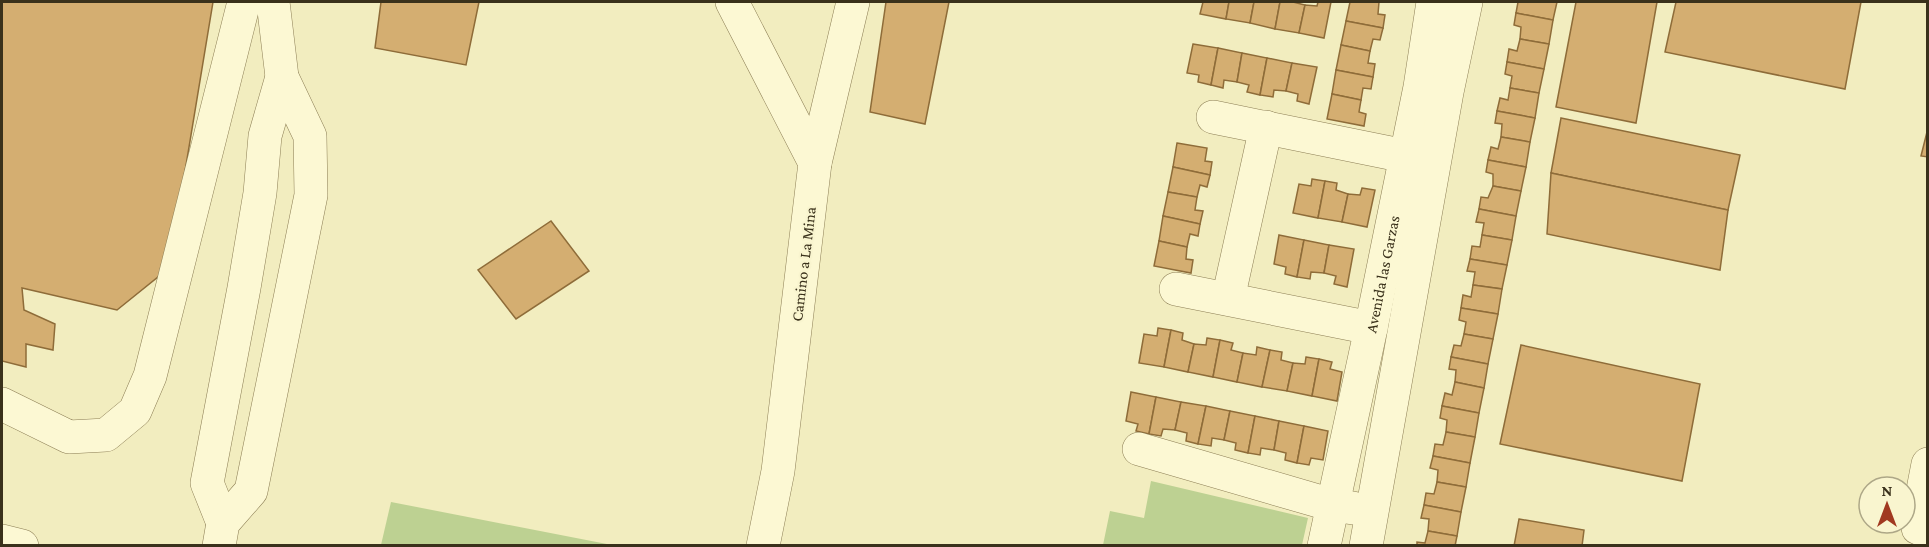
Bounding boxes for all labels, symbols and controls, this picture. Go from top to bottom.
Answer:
street label: Camino a La Mina [788,205,819,322]
street label: Avenida las Garzas [1362,214,1403,334]
north arrow [1857,475,1917,535]
text: N [1882,482,1893,499]

